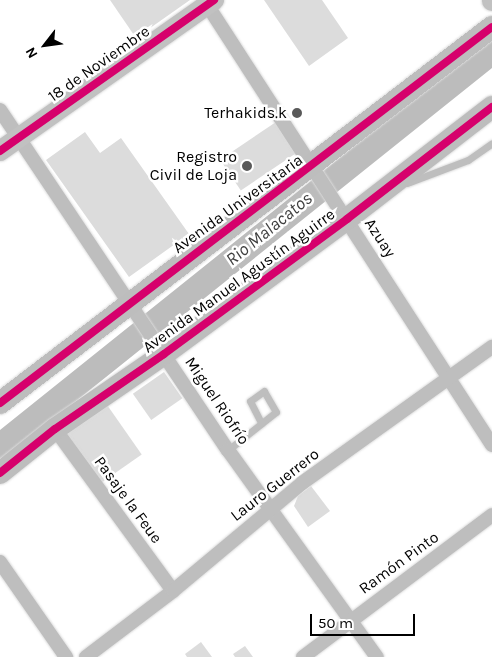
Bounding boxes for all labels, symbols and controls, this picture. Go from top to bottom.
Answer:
north arrow [20,20,70,70]
street label: 18 de Noviembre [45,22,153,106]
text: N [22,44,41,61]
place label: Terhakids.k [204,103,287,123]
marker: Terhakids.k [291,107,303,119]
place label: Registro Civil de Loja [150,147,237,185]
street label: Avenida Universitaria [169,150,307,258]
marker: Registro Civil de Loja [241,160,253,172]
water label: Rio Malacatos [222,188,316,270]
street label: Avenida Manuel Agustín Aguirre [139,205,339,357]
street label: Azuay [360,215,400,261]
street label: Miguel Riofrío [181,354,253,448]
street label: Lauro Guerrero [227,445,323,525]
street label: Pasaje la Feue [90,453,166,547]
street label: Ramón Pinto [355,528,443,598]
scale bar [312,604,417,636]
text: 50 m [318,614,353,632]

